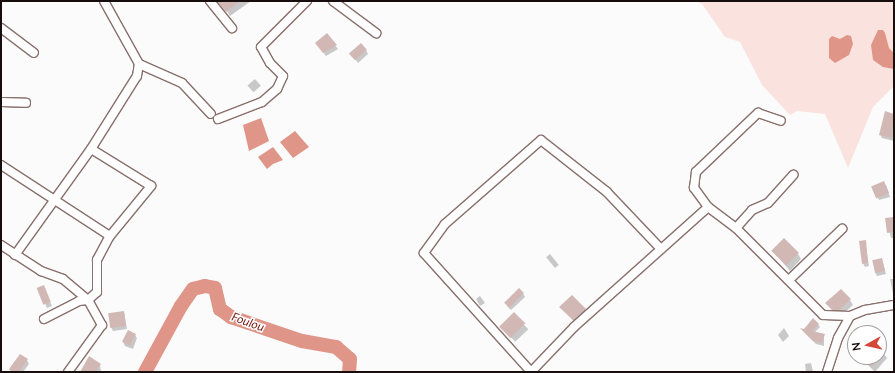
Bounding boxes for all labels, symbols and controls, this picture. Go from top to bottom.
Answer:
water label: Foulou [230,309,266,335]
north arrow [847,325,887,365]
text: N [849,342,863,352]

